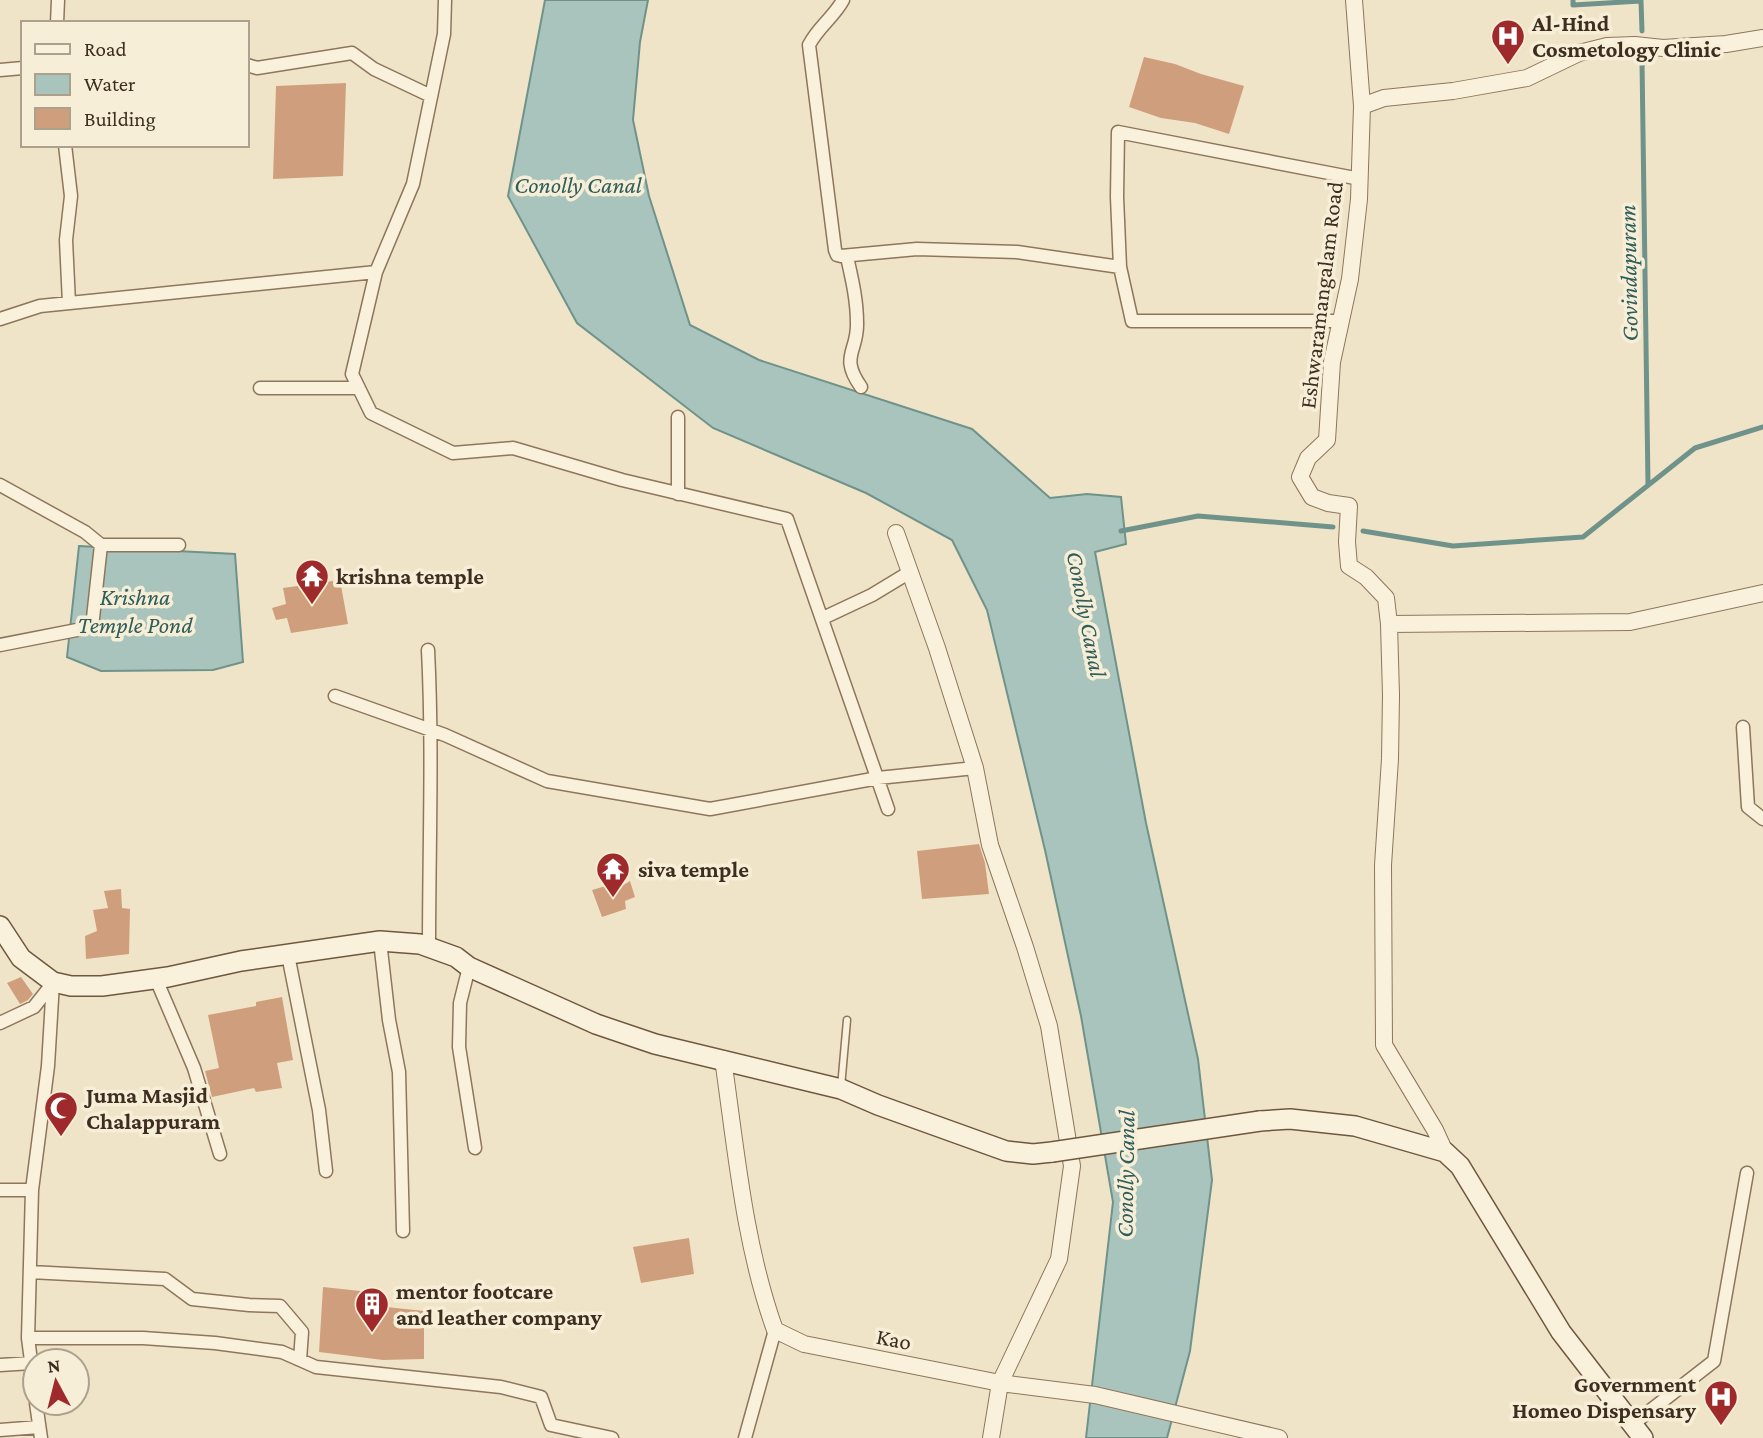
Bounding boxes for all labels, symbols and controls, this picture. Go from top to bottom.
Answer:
place label: Al-Hind Cosmetology Clinic [1531,10,1721,62]
hospital icon: Al-Hind Cosmetology Clinic [1489,17,1527,66]
legend [21,21,248,147]
text: Road [84,37,127,61]
text: Water [84,72,136,96]
text: Building [84,107,156,131]
water label: Conolly Canal [514,171,643,198]
street label: Eshwaramangalam Road [1294,180,1348,410]
water label: Govindapuram [1613,204,1643,342]
water label: Conolly Canal [1062,549,1113,680]
temple icon: krishna temple [293,557,331,606]
place label: krishna temple [336,563,484,589]
water label: Krishna Temple Pond [78,583,193,638]
temple icon: siva temple [594,850,632,899]
place label: siva temple [638,856,749,882]
place label: Juma Masjid Chalappuram [84,1082,221,1134]
mosque icon: Juma Masjid Chalappuram [42,1089,80,1138]
water label: Conolly Canal [1110,1109,1140,1238]
place label: mentor footcare and leather company [396,1278,602,1330]
building icon: mentor footcare and leather company [353,1285,391,1334]
street label: Kao [874,1323,914,1355]
north arrow [21,1347,91,1417]
text: N [46,1354,62,1377]
place label: Government Homeo Dispensary [1512,1371,1697,1423]
hospital icon: Government Homeo Dispensary [1702,1378,1740,1427]

